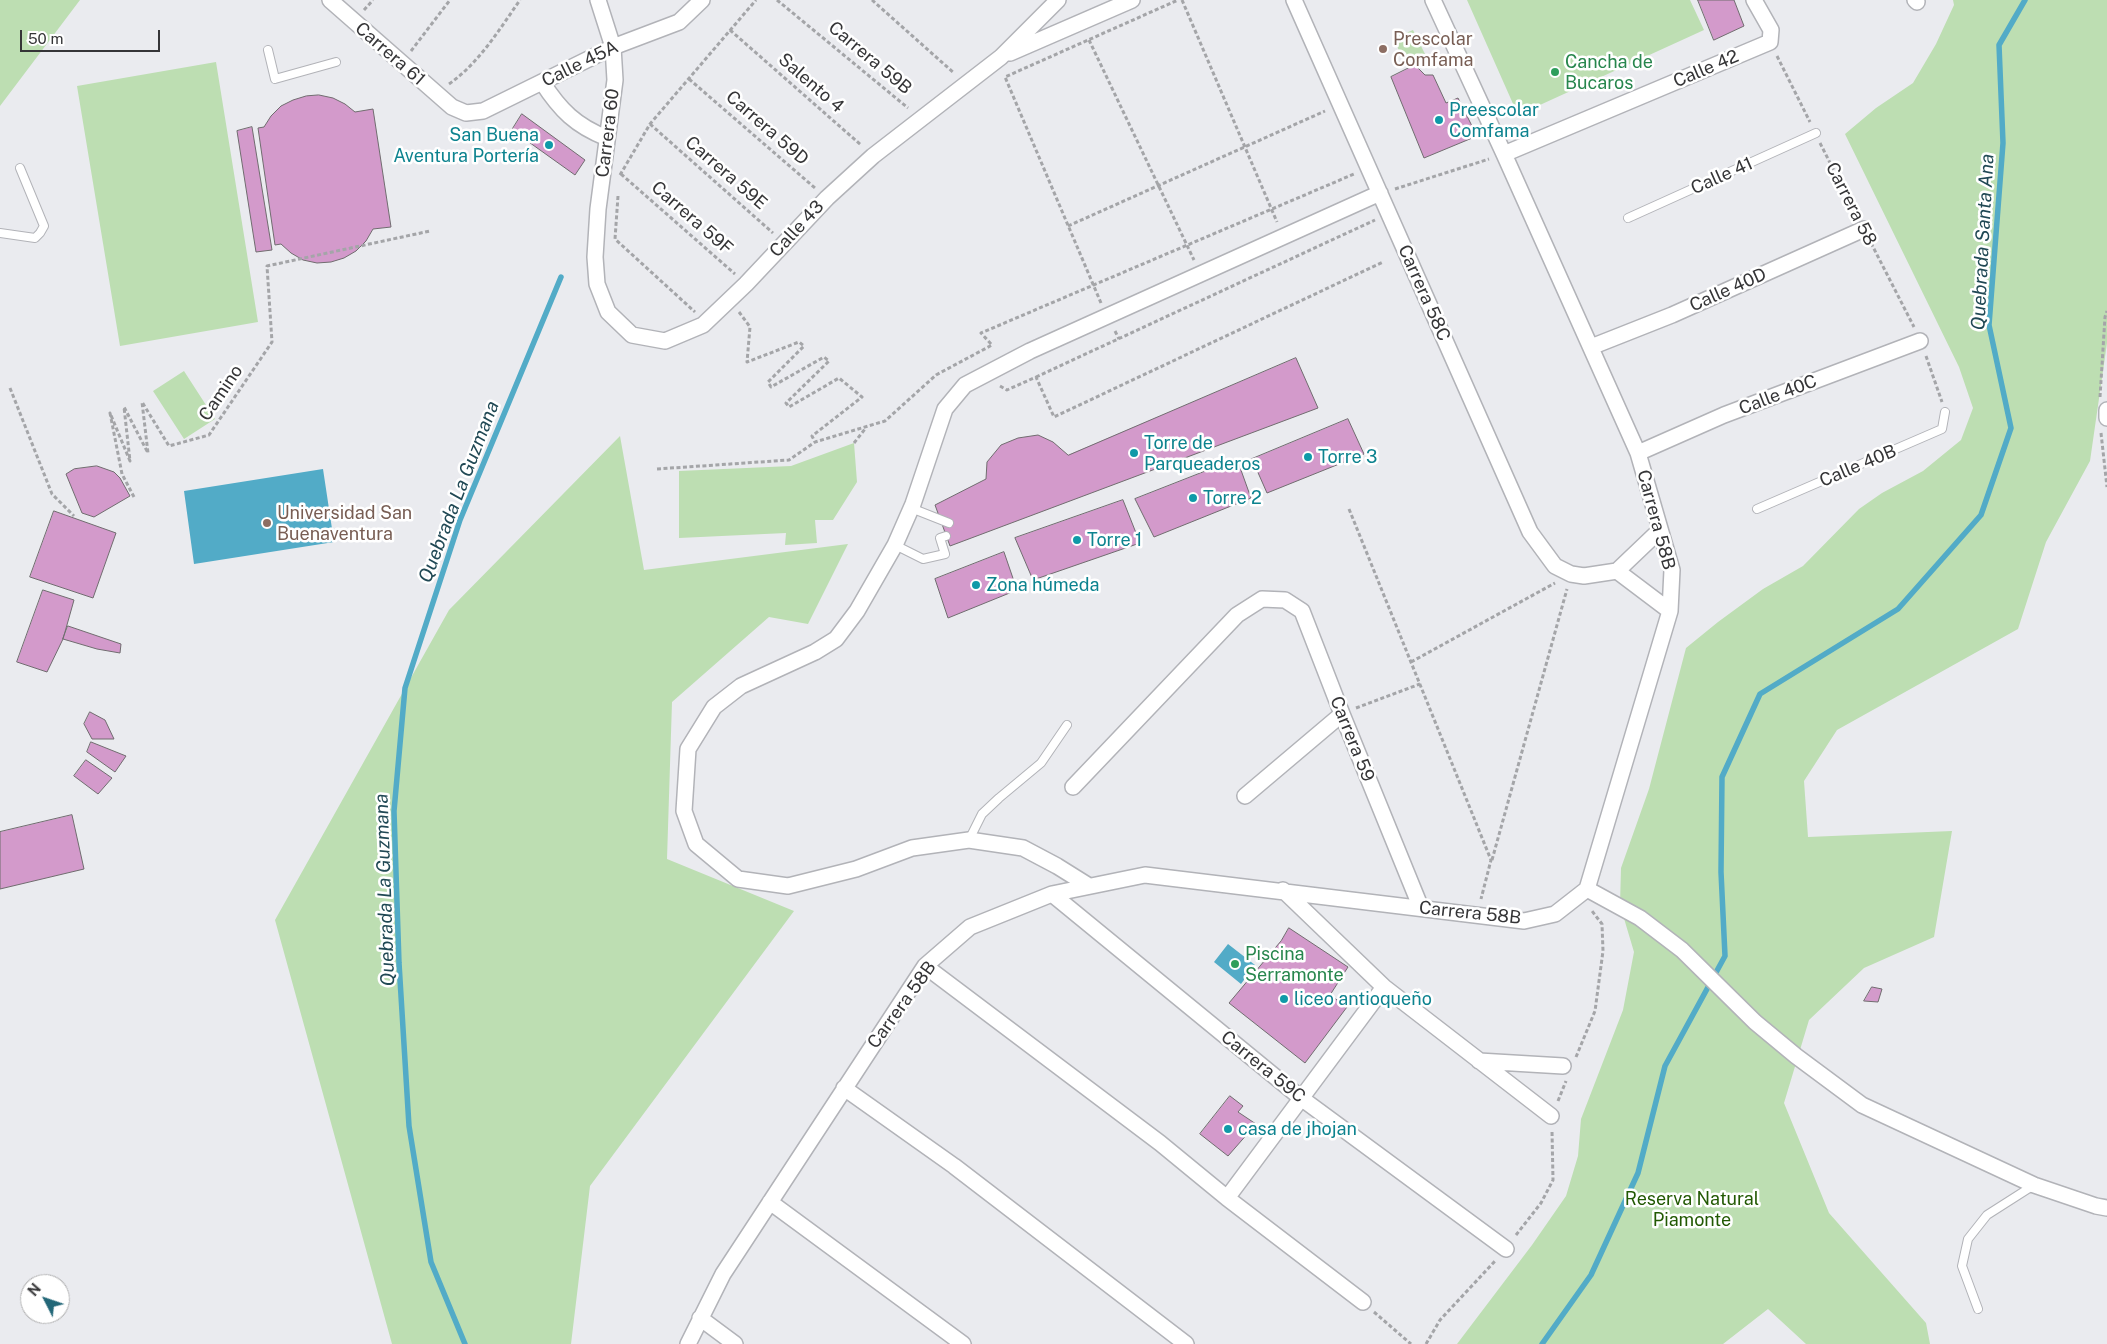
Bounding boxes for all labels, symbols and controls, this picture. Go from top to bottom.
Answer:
street label: Carrera 59B [824,17,916,99]
street label: Carrera 61 [350,18,430,90]
scale bar [22,20,162,52]
place label: Prescolar Comfama [1393,28,1473,70]
text: 50 m [28,30,63,47]
street label: Calle 45A [538,36,622,92]
marker: Prescolar Comfama [1377,43,1389,55]
street label: Calle 42 [1670,46,1742,92]
street label: Salento 4 [774,49,848,117]
place label: Cancha de Bucaros [1565,51,1653,94]
marker: Cancha de Bucaros [1549,66,1561,78]
street label: Carrera 59D [721,86,813,170]
street label: Carrera 60 [592,87,624,179]
place label: Preescolar Comfama [1449,99,1539,142]
marker: Preescolar Comfama [1433,114,1445,126]
place label: San Buena Aventura Portería [393,124,539,166]
street label: Carrera 59E [681,132,771,214]
marker: San Buena Aventura Portería [543,139,555,151]
street label: Calle 41 [1688,153,1756,199]
water label: Quebrada Santa Ana [1967,153,1999,331]
street label: Carrera 58 [1821,159,1881,249]
street label: Carrera 59F [647,177,737,259]
street label: Calle 43 [765,196,829,262]
street label: Carrera 58C [1393,242,1455,344]
street label: Calle 40D [1686,263,1770,317]
street label: Camino [194,361,248,425]
street label: Calle 40C [1736,370,1820,420]
water label: Quebrada La Guzmana [414,398,504,586]
place label: Torre de Parqueaderos [1144,432,1260,474]
street label: Calle 40B [1816,440,1900,492]
place label: Torre 3 [1318,446,1377,468]
marker: Torre de Parqueaderos [1128,447,1140,459]
marker: Torre 3 [1302,451,1314,463]
street label: Carrera 58B [1632,468,1680,572]
place label: Torre 2 [1203,487,1262,509]
marker: Torre 2 [1187,492,1199,504]
place label: Universidad San Buenaventura [277,502,412,544]
marker: Universidad San Buenaventura [261,517,273,529]
place label: Torre 1 [1087,529,1142,551]
marker: Torre 1 [1071,534,1083,546]
place label: Zona húmeda [986,574,1099,596]
marker: Zona húmeda [970,579,982,591]
street label: Carrera 59 [1325,693,1379,785]
water label: Quebrada La Guzmana [370,793,400,987]
street label: Carrera 58B [1418,897,1522,929]
place label: Piscina Serramonte [1245,943,1344,986]
street label: Carrera 58B [863,957,941,1053]
marker: Piscina Serramonte [1229,958,1241,970]
place label: liceo antioqueño [1294,988,1432,1010]
marker: liceo antioqueño [1278,993,1290,1005]
street label: Carrera 59C [1216,1026,1310,1108]
place label: casa de jhojan [1238,1118,1357,1140]
marker: casa de jhojan [1222,1123,1234,1135]
park label: Reserva Natural Piamonte [1625,1188,1759,1230]
north arrow [20,1274,70,1324]
text: N [25,1280,44,1299]

